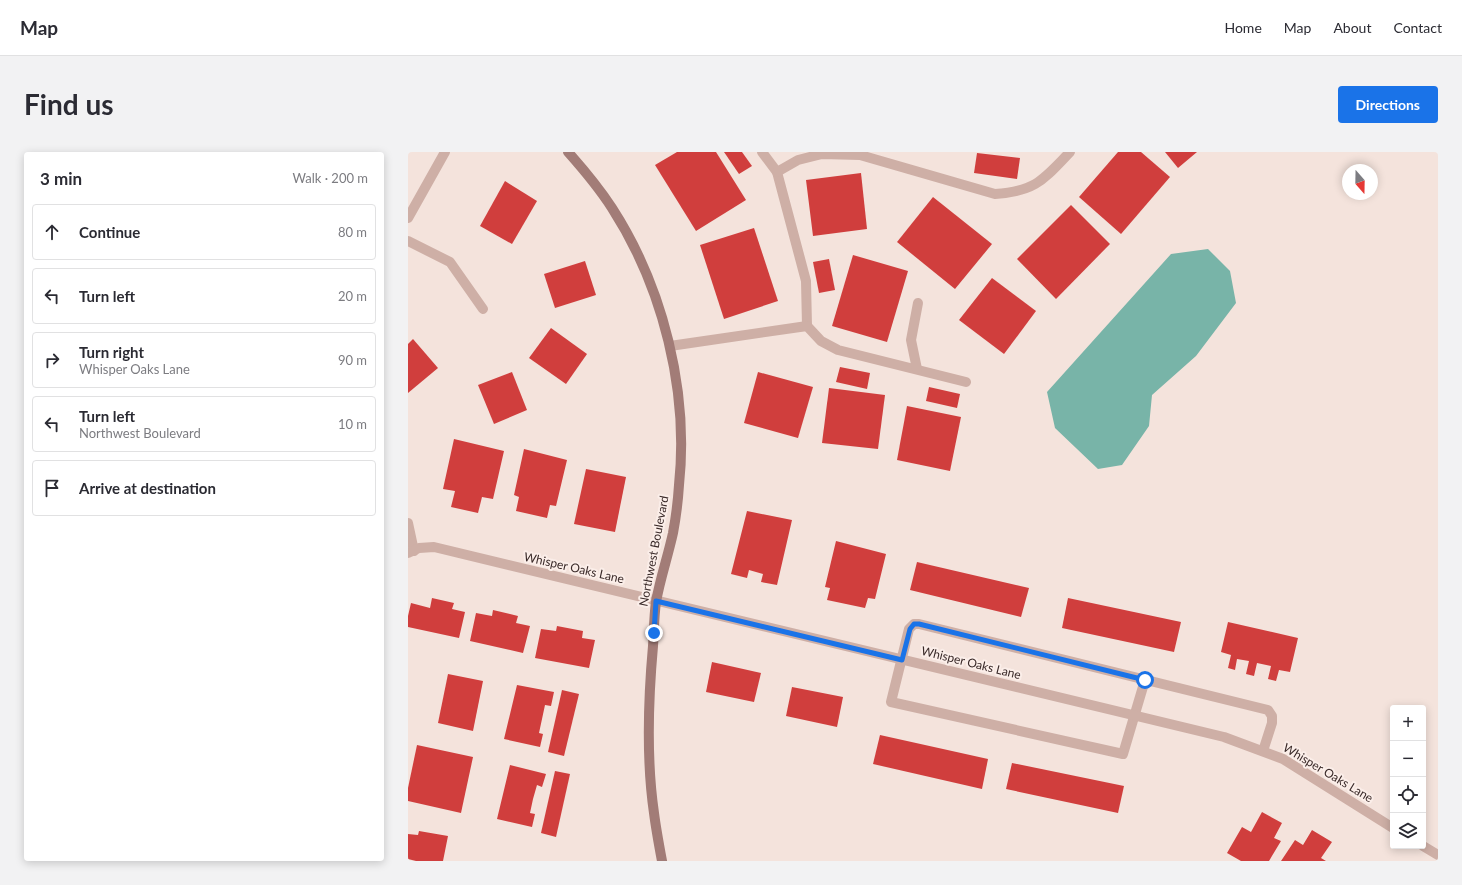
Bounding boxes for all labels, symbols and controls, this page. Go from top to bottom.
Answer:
text: Map [20,16,58,39]
text: Home [1224,19,1262,36]
text: Map [1284,19,1311,36]
text: About [1333,19,1371,36]
text: Contact [1393,19,1442,36]
button: Directions [1338,86,1438,123]
text: Find us [24,87,114,121]
north arrow [1342,164,1378,200]
text: 3 min [40,168,82,189]
text: Walk · 200 m [292,170,368,186]
icon: ahead [41,221,63,243]
text: Continue [79,223,140,241]
text: 80 m [338,224,367,240]
icon: left [41,285,63,307]
text: Turn left [79,287,135,305]
text: 20 m [338,288,367,304]
text: Turn right [79,343,144,361]
icon: right [41,349,63,371]
text: 90 m [338,352,367,368]
text: Whisper Oaks Lane [79,361,190,377]
text: Turn left [79,407,135,425]
icon: left [41,413,63,435]
text: 10 m [338,416,367,432]
text: Northwest Boulevard [79,425,201,441]
icon: arrive [41,477,63,499]
text: Arrive at destination [79,479,216,497]
street label: Northwest Boulevard [635,494,672,608]
street label: Whisper Oaks Lane [523,549,626,586]
route end [645,624,663,642]
street label: Whisper Oaks Lane [920,643,1023,682]
route start [1136,671,1154,689]
map controls [1390,705,1426,849]
button: + [1390,705,1426,741]
street label: Whisper Oaks Lane [1281,740,1376,805]
button: − [1390,741,1426,777]
button: locate [1390,777,1426,813]
button: layers [1390,813,1426,849]

